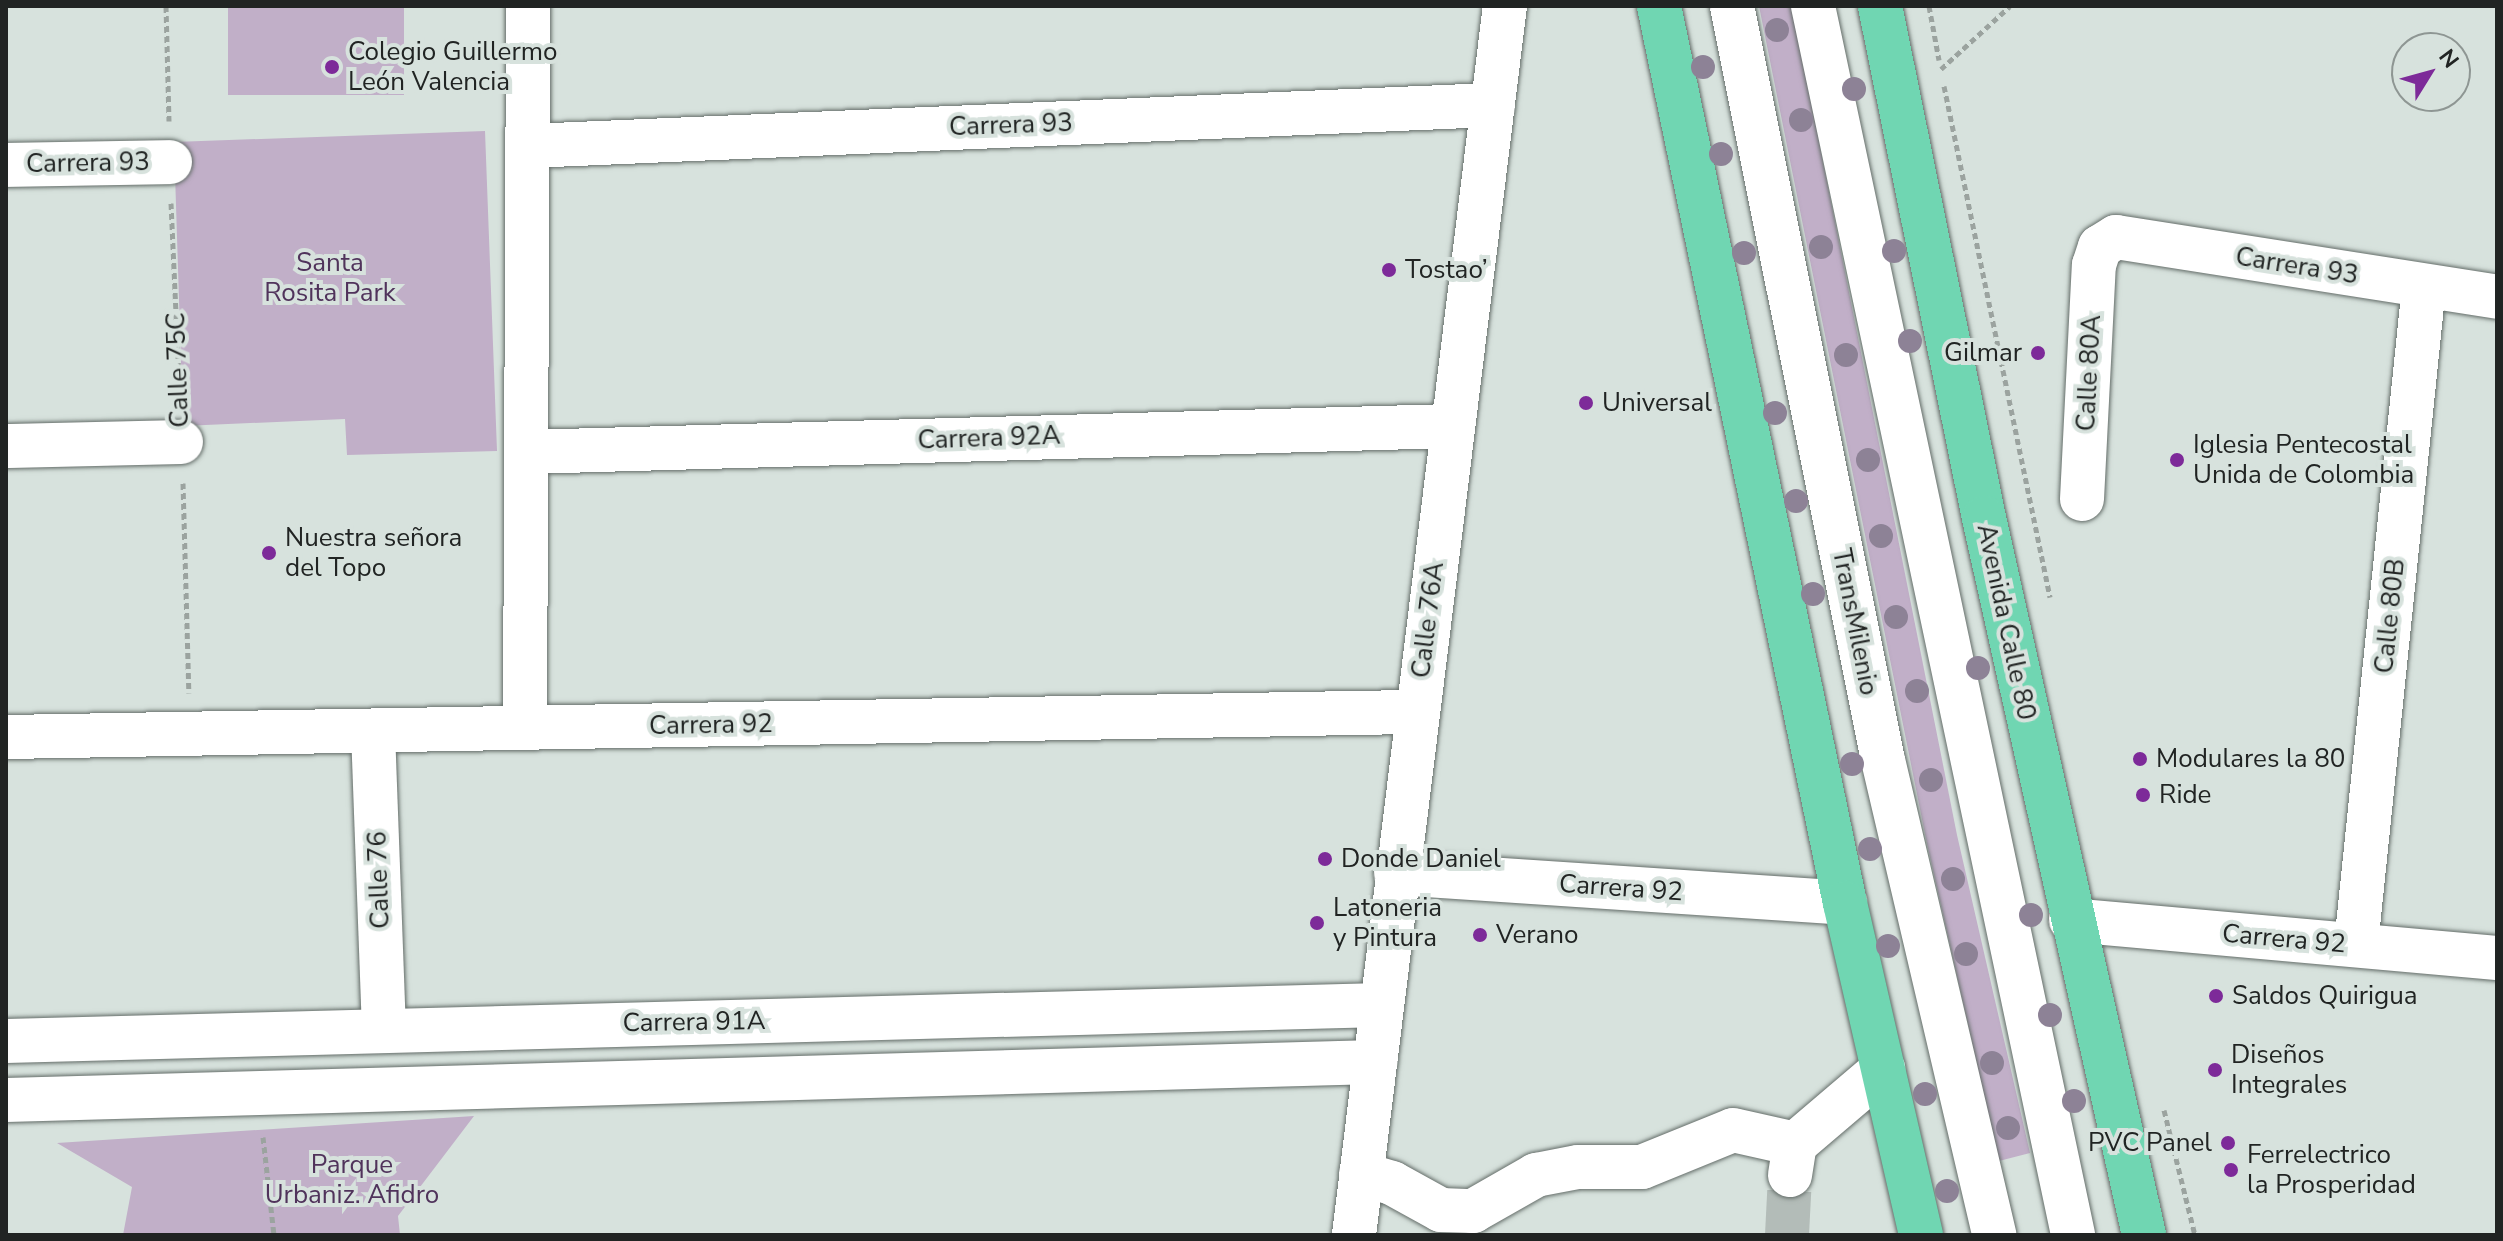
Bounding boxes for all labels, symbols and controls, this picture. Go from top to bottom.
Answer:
north arrow [2391,32,2471,112]
place label: Colegio Guillermo León Valencia [348,36,557,98]
text: N [2432,43,2466,74]
marker: Colegio Guillermo León Valencia [323,58,341,76]
street label: Carrera 93 [949,107,1073,143]
street label: Carrera 93 [26,146,150,180]
street label: Carrera 93 [2233,241,2361,291]
park label: Santa Rosita Park [264,247,396,308]
place label: Tostao’ [1405,254,1488,286]
marker: Tostao’ [1380,261,1398,279]
street label: Calle 75C [160,312,196,428]
street label: Calle 80A [2070,314,2108,432]
place label: Gilmar [1944,337,2022,369]
marker: Gilmar [2029,344,2047,362]
place label: Universal [1602,387,1712,419]
marker: Universal [1577,394,1595,412]
street label: Carrera 92A [917,420,1061,456]
place label: Iglesia Pentecostal Unida de Colombia [2193,429,2414,490]
marker: Iglesia Pentecostal Unida de Colombia [2168,451,2186,469]
street label: Avenida Calle 80 [1970,521,2042,723]
place label: Nuestra señora del Topo [285,522,462,584]
marker: Nuestra señora del Topo [260,544,278,562]
street label: TransMilenio [1825,546,1885,698]
street label: Calle 80B [2368,557,2412,675]
street label: Calle 76A [1405,560,1451,680]
street label: Carrera 92 [649,708,773,742]
place label: Modulares la 80 [2156,743,2345,775]
marker: Modulares la 80 [2131,750,2149,768]
place label: Ride [2159,779,2211,811]
marker: Ride [2134,786,2152,804]
street label: Calle 76 [362,831,396,929]
place label: Donde Daniel [1341,843,1501,875]
marker: Donde Daniel [1316,850,1334,868]
street label: Carrera 92 [1558,868,1684,908]
place label: Latoneria y Pintura [1333,892,1442,954]
marker: Latoneria y Pintura [1308,914,1326,932]
street label: Carrera 92 [2221,918,2347,960]
place label: Verano [1496,919,1578,951]
marker: Verano [1471,926,1489,944]
place label: Saldos Quirigua [2232,980,2418,1012]
marker: Saldos Quirigua [2207,987,2225,1005]
street label: Carrera 91A [622,1005,766,1039]
place label: Diseños Integrales [2231,1039,2347,1100]
marker: Diseños Integrales [2206,1061,2224,1079]
place label: PVC Panel [2088,1127,2212,1159]
marker: PVC Panel [2219,1134,2237,1152]
place label: Ferrelectrico la Prosperidad [2247,1139,2416,1200]
park label: Parque Urbaniz. Afidro [265,1149,439,1210]
marker: Ferrelectrico la Prosperidad [2222,1161,2240,1179]

